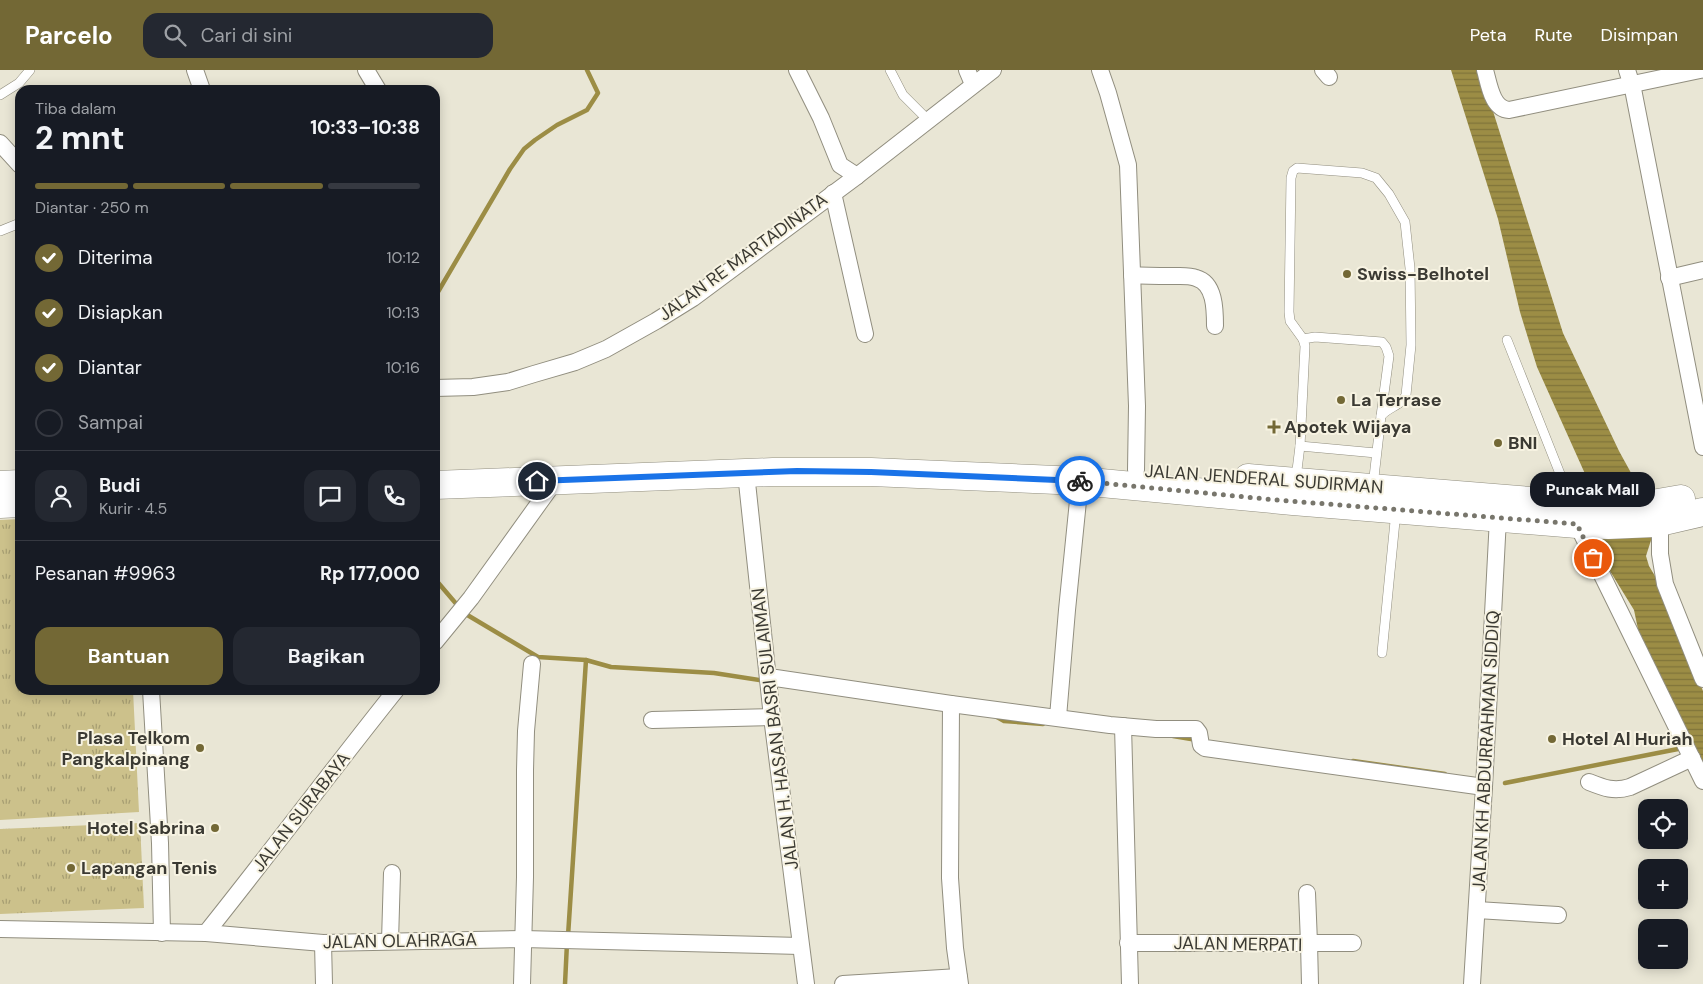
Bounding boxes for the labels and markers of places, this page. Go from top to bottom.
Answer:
place label: Swiss-Belhotel [1357,262,1489,286]
marker: Swiss-Belhotel [1341,268,1353,280]
place label: La Terrase [1351,388,1442,412]
marker: La Terrase [1335,394,1347,406]
place label: Apotek Wijaya [1284,415,1411,439]
marker: Apotek Wijaya [1268,421,1280,433]
place label: BNI [1508,431,1538,455]
marker: BNI [1492,437,1504,449]
pin [516,460,558,502]
callout: Puncak Mall [1530,473,1656,508]
pin [1572,537,1614,579]
place label: Plasa Telkom Pangkalpinang [62,726,190,771]
place label: Hotel Al Huriah [1562,727,1693,751]
marker: Hotel Al Huriah [1546,733,1558,745]
marker: Plasa Telkom Pangkalpinang [194,742,206,754]
place label: Hotel Sabrina [87,816,205,840]
marker: Hotel Sabrina [209,822,221,834]
place label: Lapangan Tenis [81,856,217,880]
marker: Lapangan Tenis [65,862,77,874]

